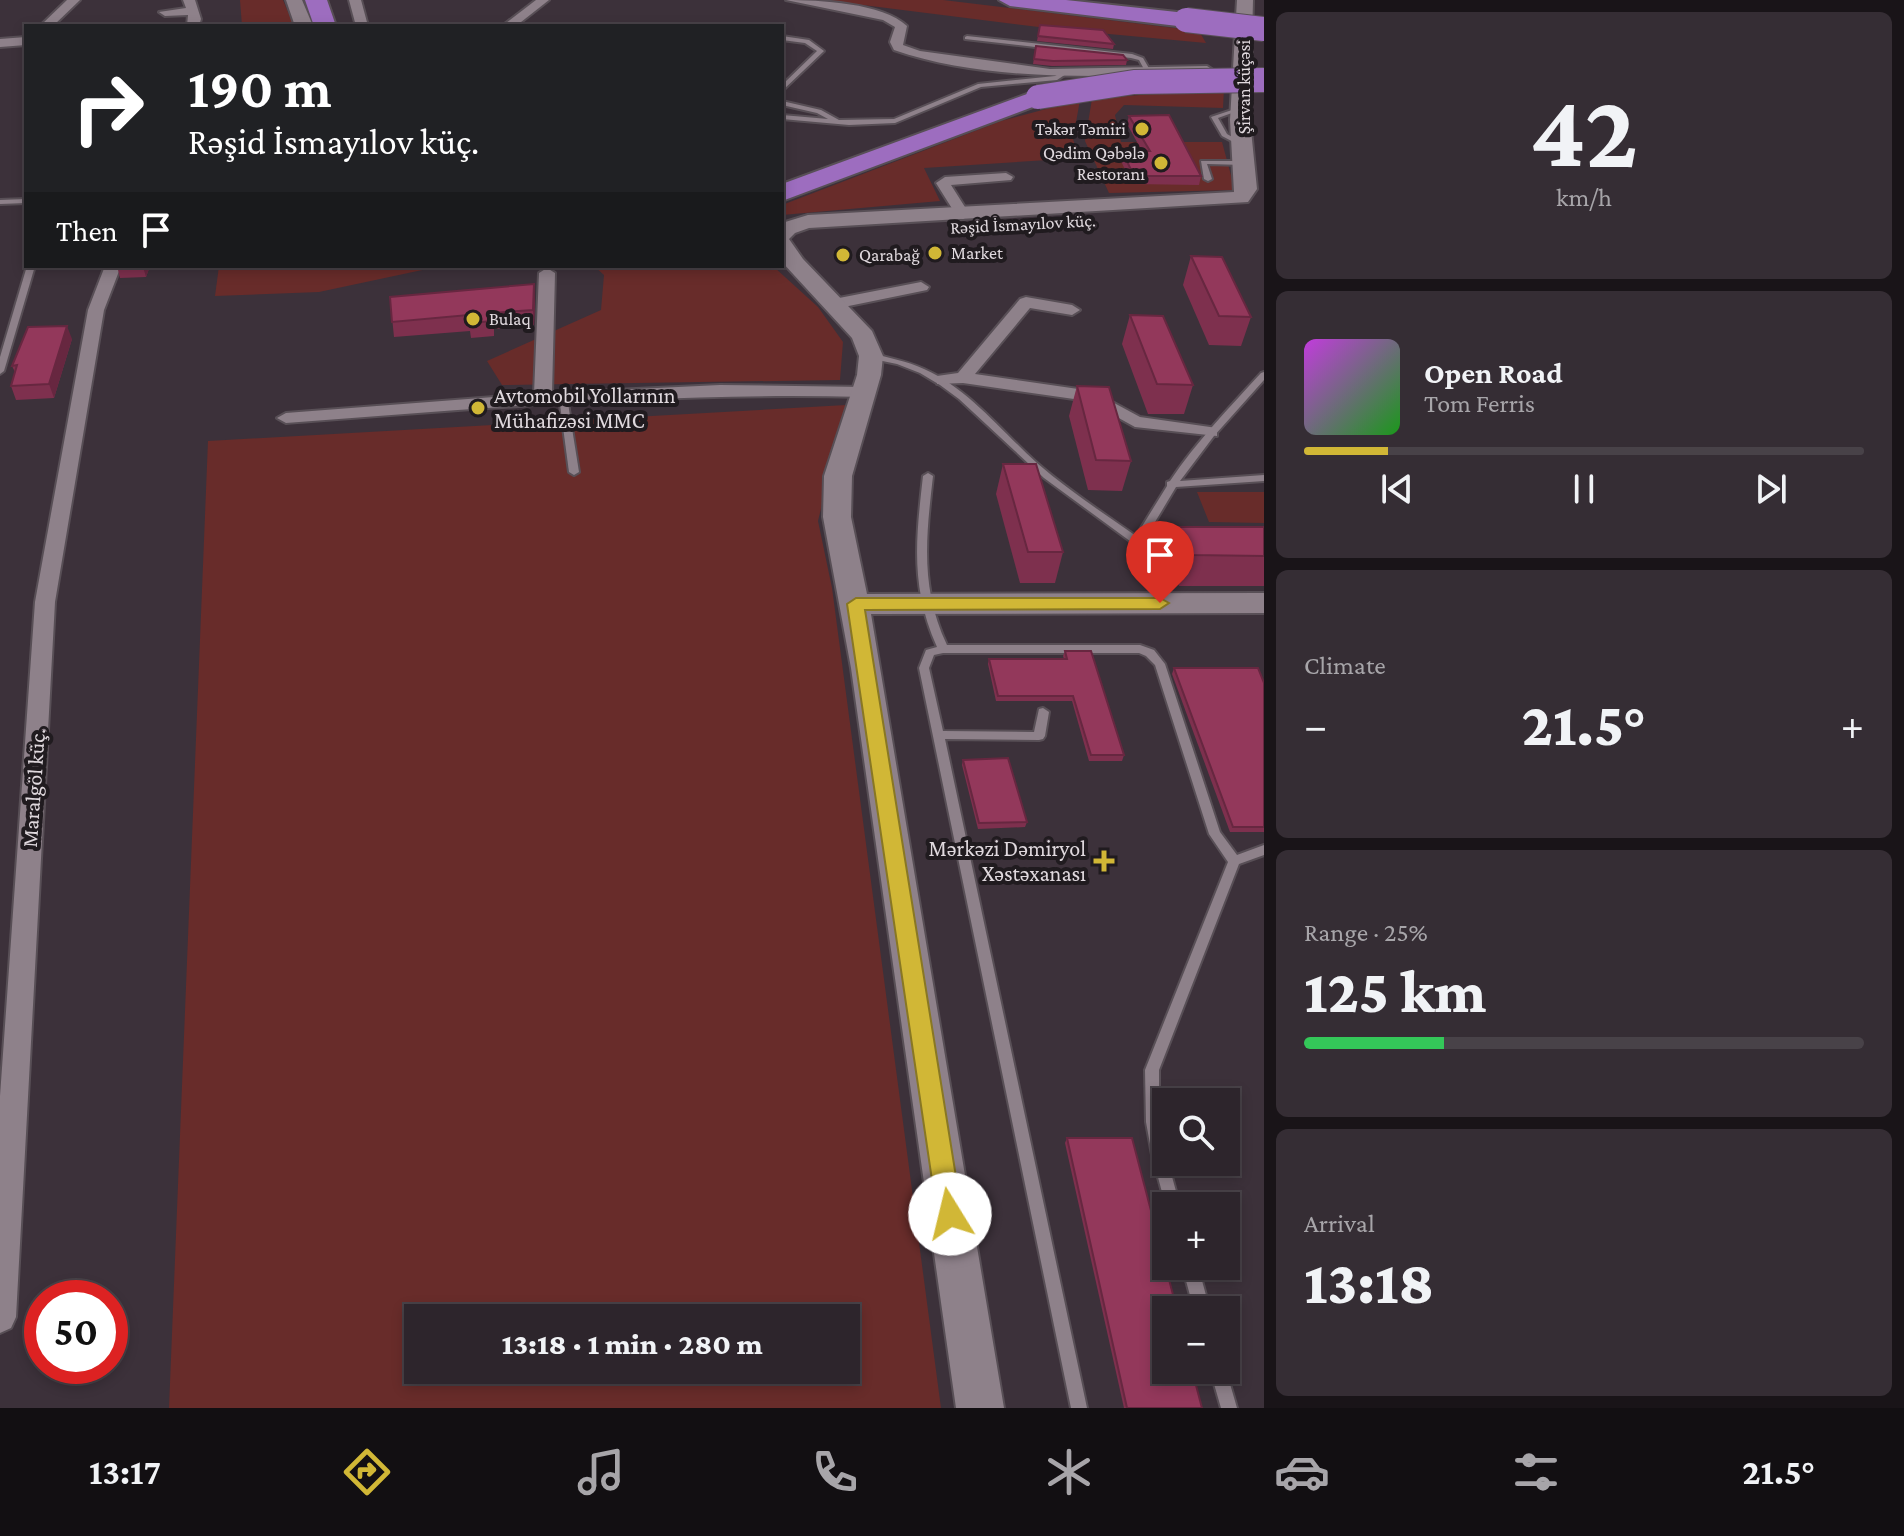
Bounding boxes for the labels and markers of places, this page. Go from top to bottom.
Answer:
place label: Təkər Təmiri [1035,119,1126,139]
marker: Təkər Təmiri [1133,120,1151,138]
place label: Qədim Qəbələ Restoranı [1043,143,1145,184]
marker: Qədim Qəbələ Restoranı [1152,154,1170,172]
place label: Market [951,243,1004,263]
marker: Market [926,244,944,262]
place label: Qarabağ [859,245,920,265]
marker: Qarabağ [834,246,852,264]
place label: Bulaq [489,309,531,329]
marker: Bulaq [464,310,482,328]
place label: Avtomobil Yollarının Mühafizəsi MMC [494,383,676,433]
marker: Avtomobil Yollarının Mühafizəsi MMC [469,399,487,417]
pin [1126,521,1194,603]
place label: Mərkəzi Dəmiryol Xəstəxanası [929,836,1086,886]
marker: Mərkəzi Dəmiryol Xəstəxanası [1093,850,1115,872]

